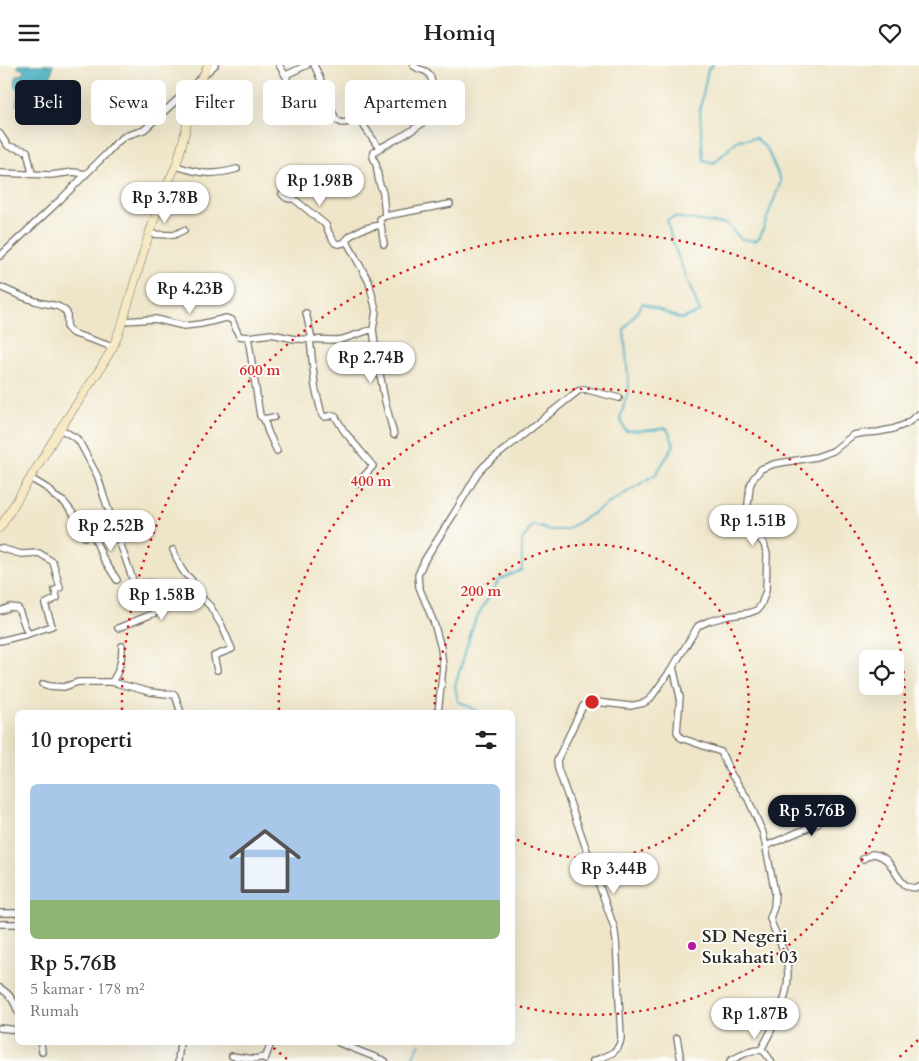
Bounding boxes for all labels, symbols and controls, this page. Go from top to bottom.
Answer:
text: Homiq [423,18,496,48]
icon: menu [15,19,43,47]
icon: heart [876,19,904,47]
chip: Beli [15,80,81,125]
chip: Sewa [91,80,166,125]
chip: Filter [176,80,253,125]
chip: Baru [263,80,335,125]
chip: Apartemen [345,80,465,125]
pin: Rp 1.98B [268,165,372,207]
text: Rp 1.98B [287,170,353,192]
pin: Rp 3.78B [113,181,217,224]
text: Rp 3.78B [132,187,198,209]
pin: Rp 4.23B [138,273,242,315]
text: Rp 4.23B [157,278,223,300]
pin: Rp 2.74B [319,341,423,384]
text: Rp 2.74B [338,347,404,369]
text: 600 m [240,360,281,380]
text: 400 m [351,471,392,491]
pin: Rp 1.51B [701,505,805,547]
pin: Rp 2.52B [59,509,163,552]
text: Rp 1.51B [720,510,786,532]
text: Rp 2.52B [78,515,144,537]
pin: Rp 1.58B [110,579,214,621]
text: 200 m [461,581,502,601]
text: Rp 1.58B [129,584,195,606]
map controls [859,650,904,695]
button: locate [859,650,904,695]
centre of rings [583,693,601,711]
text: 10 properti [30,726,132,755]
icon: filters [472,726,500,754]
pin: Rp 5.76B [760,795,864,837]
text: Rp 5.76B [779,800,845,822]
icon: home [220,816,310,906]
pin: Rp 3.44B [562,853,666,895]
text: Rp 3.44B [581,858,647,880]
place label: SD Negeri Sukahati 03 [702,924,798,970]
marker: SD Negeri Sukahati 03 [686,940,698,952]
text: Rp 5.76B [30,949,117,978]
text: 5 kamar · 178 m² [30,978,145,1000]
pin: Rp 1.87B [703,997,807,1040]
text: Rumah [30,1000,79,1022]
text: Rp 1.87B [722,1003,788,1025]

